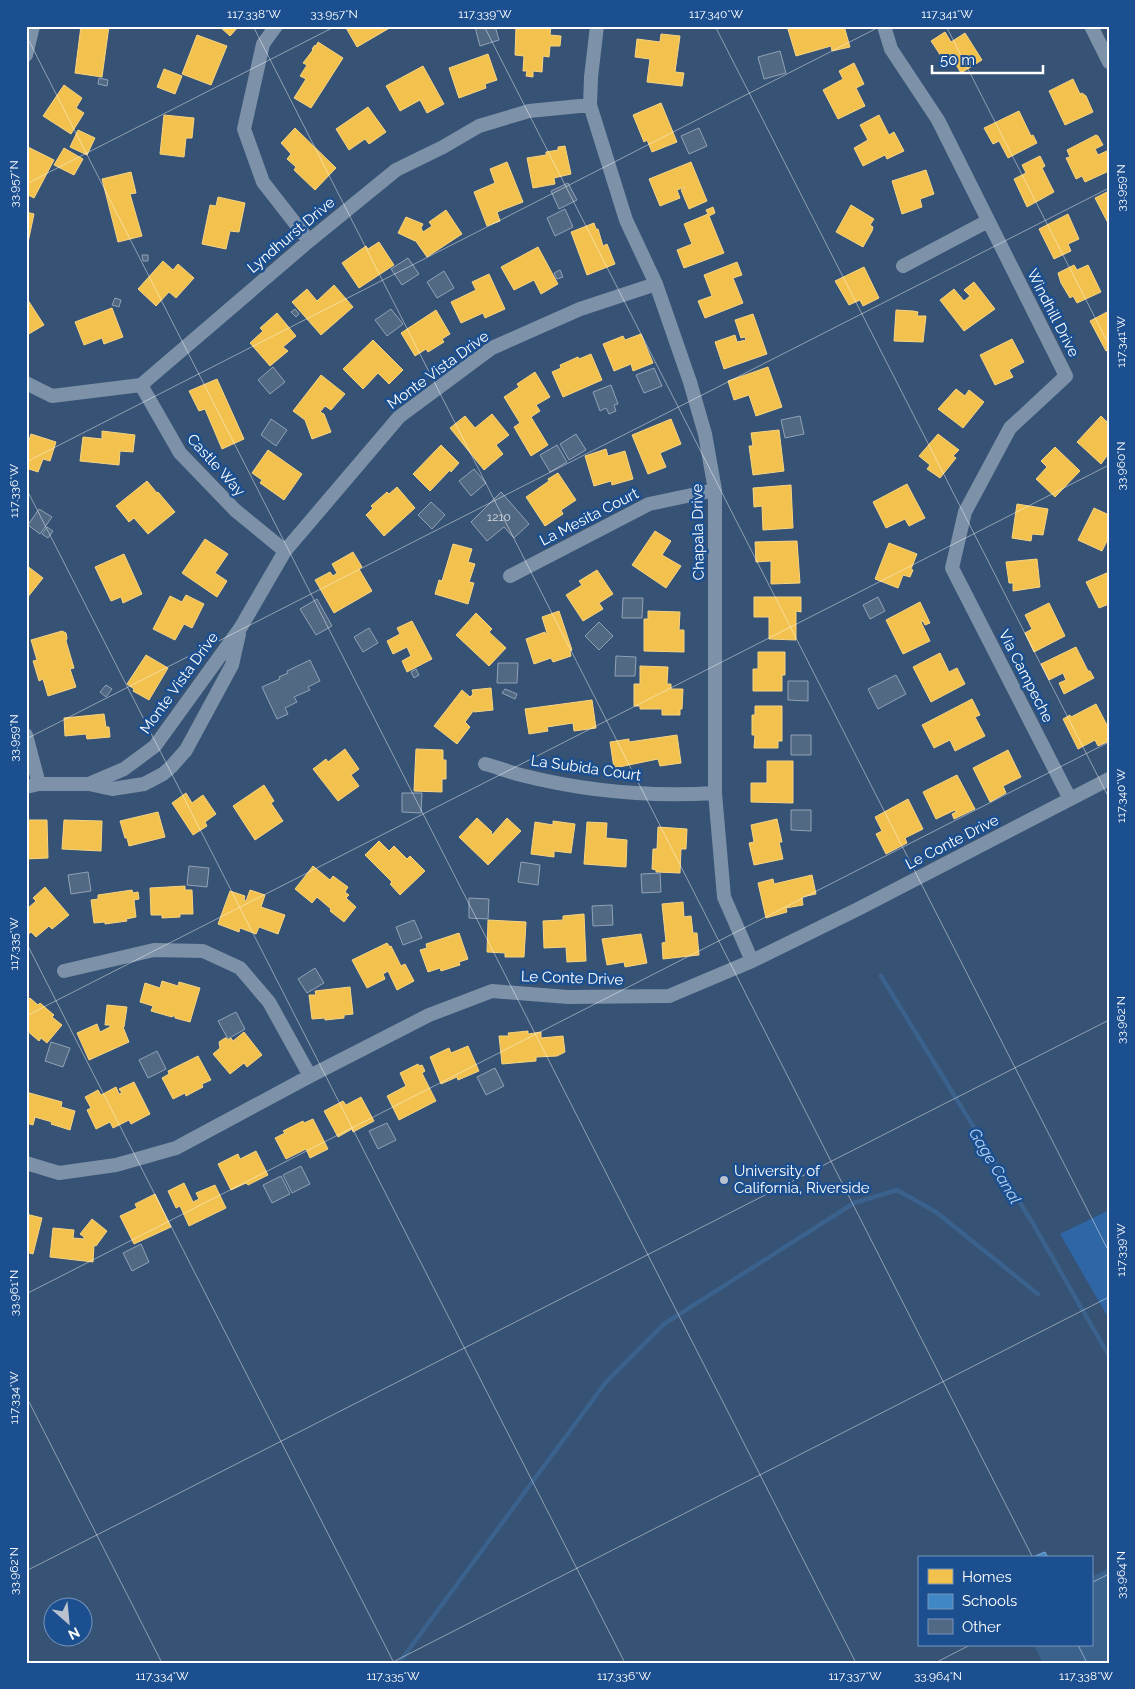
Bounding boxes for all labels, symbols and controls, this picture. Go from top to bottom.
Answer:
text: 117.338°W [227,7,281,21]
text: 33.957°N [310,7,358,21]
text: 117.339°W [458,7,512,21]
text: 117.340°W [689,7,743,21]
text: 117.341°W [921,7,973,21]
scale bar [932,42,1044,74]
text: 50 m [940,51,975,69]
text: 33.957°N [7,160,21,208]
text: 33.959°N [1114,164,1128,212]
street label: Lyndhurst Drive [244,193,339,277]
street label: Windhill Drive [1023,266,1083,360]
text: 117.341°W [1114,316,1128,368]
street label: Monte Vista Drive [384,327,492,413]
street label: Castle Way [183,430,249,500]
text: 33.960°N [1114,442,1128,490]
text: 117.336°W [7,464,21,518]
street label: Chapala Drive [688,483,708,580]
street label: La Mesita Court [537,484,641,550]
house number: 1210 [487,510,511,524]
street label: Via Campeche [995,627,1057,725]
street label: Monte Vista Drive [136,629,222,737]
text: 33.959°N [7,714,21,762]
street label: La Subida Court [530,751,642,785]
text: 117.340°W [1114,769,1128,823]
street label: Le Conte Drive [902,811,1002,873]
text: 117.335°W [7,917,21,971]
street label: Le Conte Drive [521,967,624,989]
text: 33.962°N [1114,996,1128,1044]
water label: Gage Canal [965,1125,1025,1207]
place label: University of California, Riverside [734,1162,870,1197]
marker: University of California, Riverside [718,1174,730,1186]
text: 117.339°W [1114,1223,1128,1277]
text: 33.961°N [7,1270,21,1316]
text: 117.334°W [7,1371,21,1425]
text: 33.962°N [7,1547,21,1595]
text: 33.964°N [1114,1551,1128,1599]
legend [918,1556,1092,1646]
text: Homes [962,1568,1012,1586]
text: Schools [962,1592,1017,1610]
north arrow [42,1596,92,1646]
text: Other [962,1618,1002,1636]
text: N [66,1624,82,1643]
text: 117.334°W [135,1669,189,1683]
text: 117.335°W [366,1669,420,1683]
text: 117.336°W [597,1669,651,1683]
text: 117.337°W [828,1669,882,1683]
text: 33.964°N [914,1669,962,1683]
text: 117.338°W [1059,1669,1113,1683]

